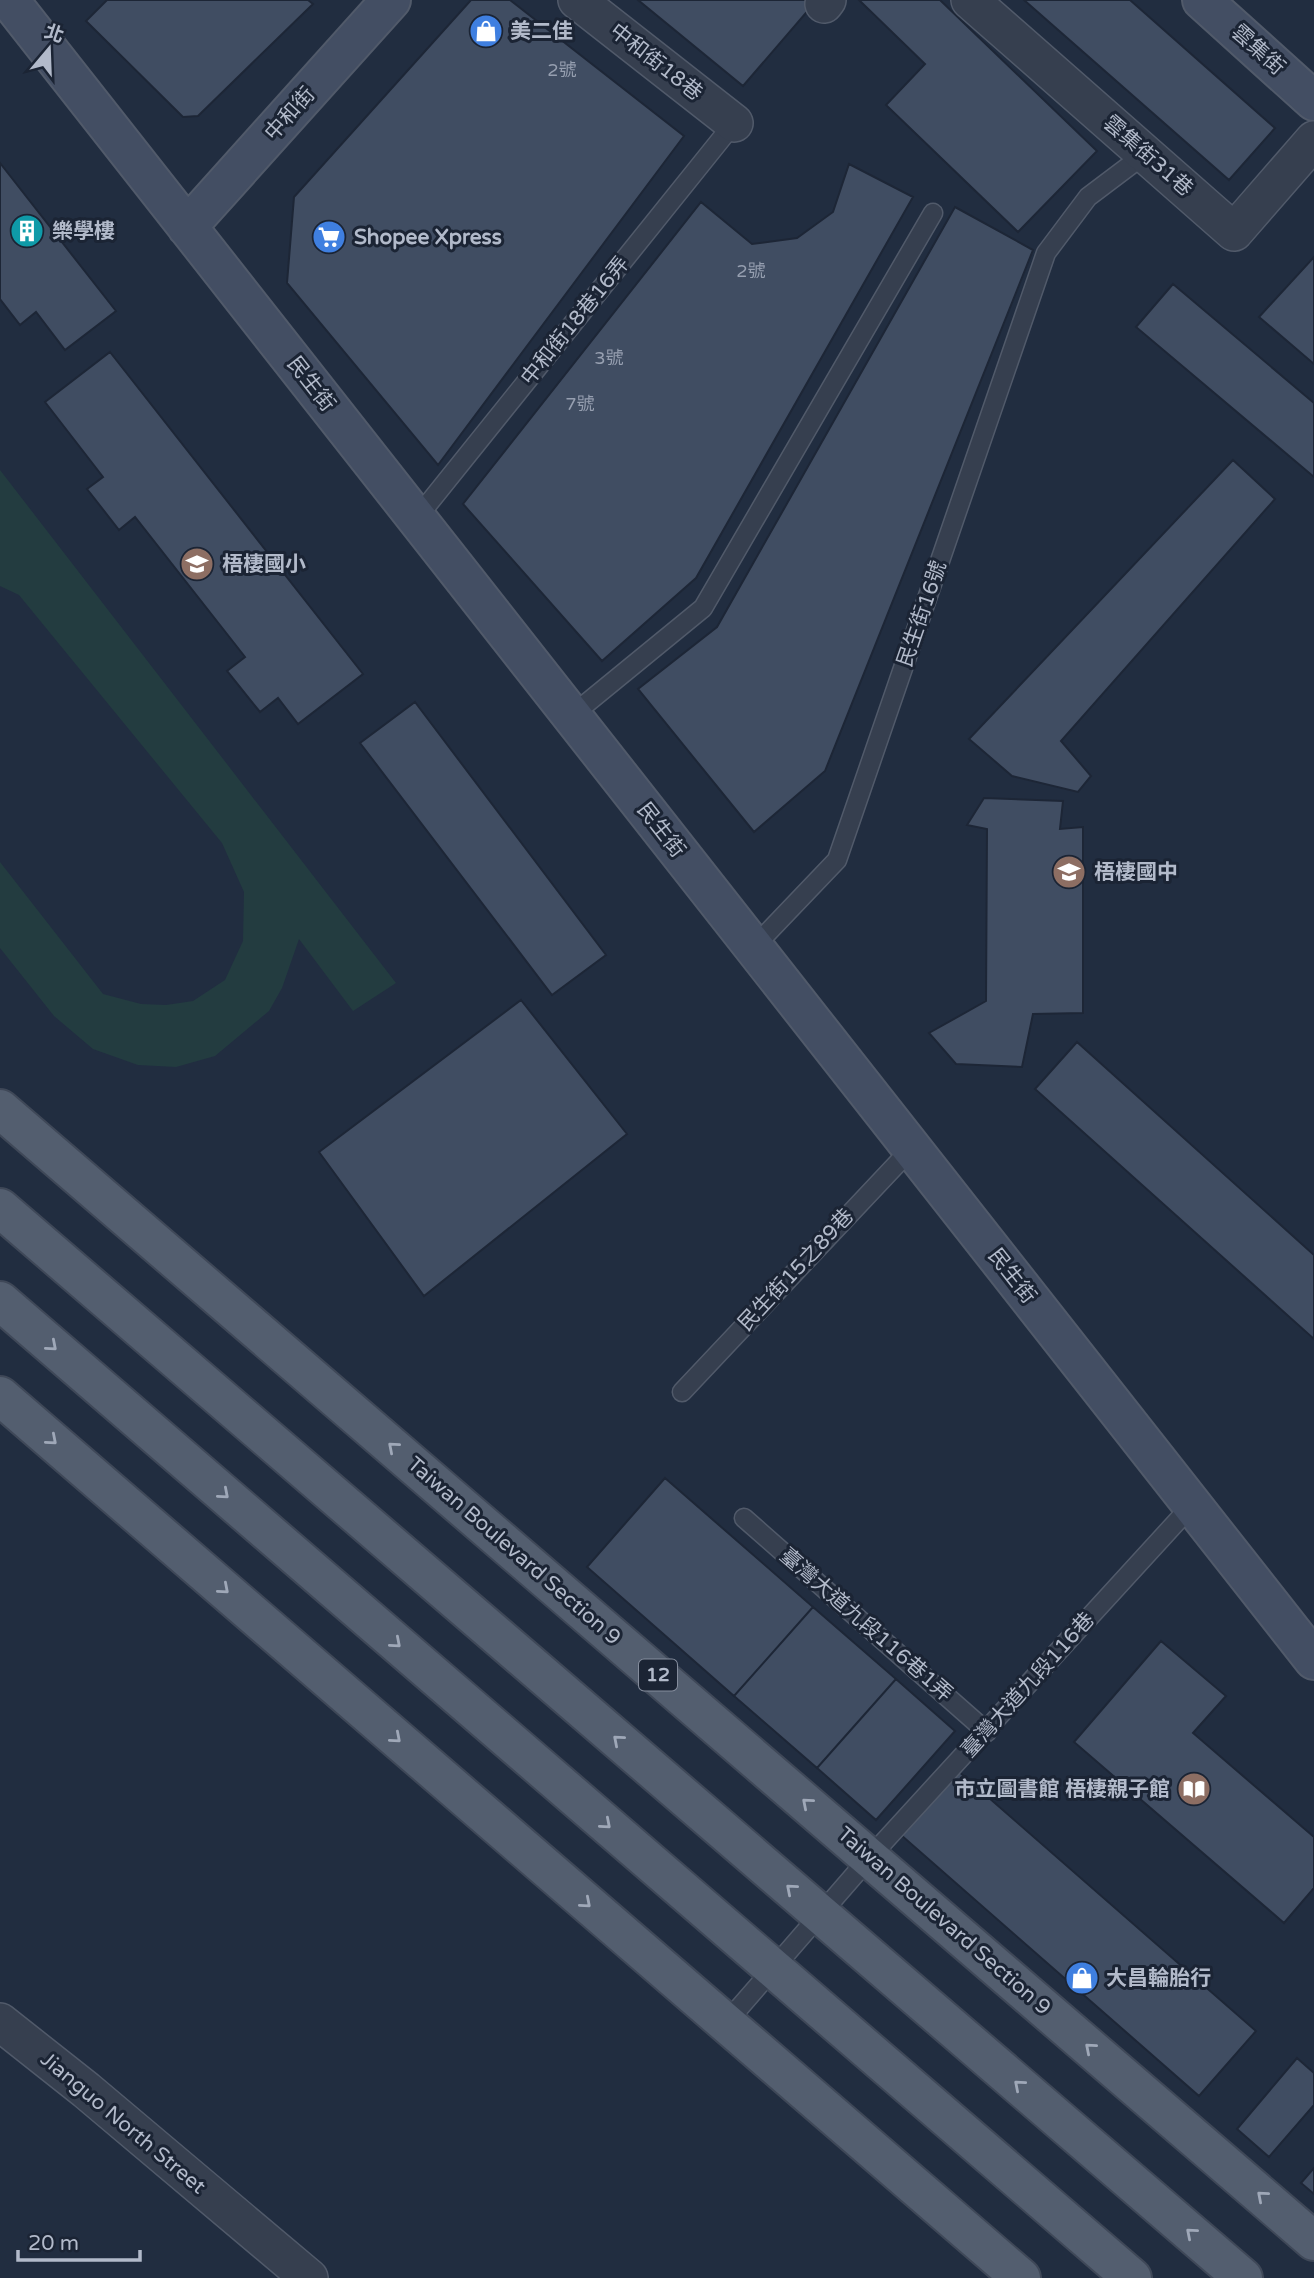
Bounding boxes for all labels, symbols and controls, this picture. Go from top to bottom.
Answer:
shop icon: 美二佳 [467,12,505,50]
north arrow [14,14,84,84]
street label: 中和街18巷 [605,18,707,106]
place label: 美二佳 [510,19,573,44]
text: 北 [42,20,67,47]
street label: 雲集街 [1226,20,1290,80]
house number: 2號 [547,59,577,81]
street label: 中和街 [260,82,320,146]
street label: 雲集街31巷 [1098,110,1198,202]
building icon: 樂學樓 [8,212,46,250]
supermarket icon: Shopee Xpress [310,218,348,256]
place label: 樂學樓 [52,219,115,244]
place label: Shopee Xpress [354,225,502,250]
street label: 中和街18巷16弄 [516,252,634,390]
house number: 2號 [736,260,766,282]
house number: 3號 [594,347,624,369]
street label: 民生街 [282,351,340,417]
house number: 7號 [565,393,595,415]
school or university icon: 梧棲國小 [178,545,216,583]
place label: 梧棲國小 [222,552,306,577]
street label: 民生街16號 [892,558,952,670]
street label: 民生街 [632,797,690,863]
school or university icon: 梧棲國中 [1050,853,1088,891]
place label: 梧棲國中 [1094,860,1178,885]
street label: 民生街15之89巷 [733,1204,859,1336]
street label: 民生街 [983,1243,1041,1309]
one-way arrow [43,1338,56,1350]
one-way arrow [43,1432,56,1444]
one-way arrow [388,1443,401,1455]
street label: Taiwan Boulevard Section 9 [402,1452,626,1650]
one-way arrow [216,1486,229,1498]
street label: 臺灣大道九段116巷1弄 [774,1543,958,1707]
one-way arrow [215,1581,228,1593]
street label: 臺灣大道九段116巷 [956,1607,1100,1763]
one-way arrow [388,1635,401,1647]
road number: 12 [639,1660,677,1690]
one-way arrow [388,1730,401,1742]
one-way arrow [614,1736,627,1748]
library icon: 市立圖書館 梧棲親子館 [1175,1770,1213,1808]
place label: 市立圖書館 梧棲親子館 [955,1777,1170,1802]
one-way arrow [802,1799,815,1811]
one-way arrow [597,1816,610,1828]
street label: Taiwan Boulevard Section 9 [832,1822,1056,2020]
one-way arrow [786,1885,799,1897]
one-way arrow [578,1895,591,1907]
shop icon: 大昌輪胎行 [1063,1959,1101,1997]
place label: 大昌輪胎行 [1106,1966,1211,1991]
one-way arrow [1086,2044,1099,2056]
street label: Jianguo North Street [35,2047,211,2199]
one-way arrow [1014,2081,1027,2093]
one-way arrow [1258,2192,1271,2204]
scale bar [18,2218,140,2262]
one-way arrow [1187,2229,1200,2241]
text: 20 m [28,2231,79,2256]

